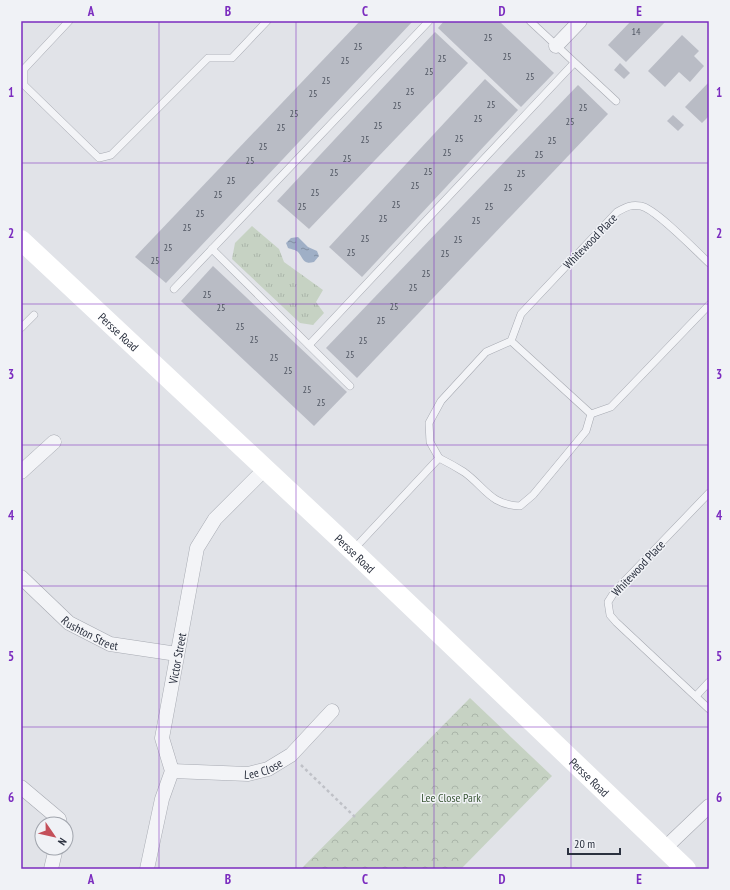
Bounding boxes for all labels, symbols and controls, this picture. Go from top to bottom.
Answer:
text: A [87,3,95,20]
text: B [225,3,231,20]
text: C [362,3,368,20]
text: D [499,3,506,20]
text: E [636,3,642,20]
house number: 14 [632,25,641,38]
house number: 25 [484,31,493,44]
house number: 25 [354,40,363,53]
house number: 25 [503,50,512,63]
house number: 25 [438,52,447,65]
house number: 25 [341,54,350,67]
house number: 25 [425,65,434,78]
house number: 25 [526,70,535,83]
house number: 25 [322,74,331,87]
text: 1 [8,84,14,101]
text: 1 [716,84,722,101]
house number: 25 [406,85,415,98]
house number: 25 [309,87,318,100]
house number: 25 [487,98,496,111]
house number: 25 [393,99,402,112]
house number: 25 [579,101,588,114]
house number: 25 [290,107,299,120]
house number: 25 [474,112,483,125]
house number: 25 [566,115,575,128]
house number: 25 [374,119,383,132]
house number: 25 [277,121,286,134]
house number: 25 [455,132,464,145]
house number: 25 [361,133,370,146]
house number: 25 [548,134,557,147]
house number: 25 [259,140,268,153]
house number: 25 [443,146,452,159]
house number: 25 [535,148,544,161]
house number: 25 [343,152,352,165]
house number: 25 [246,154,255,167]
house number: 25 [424,165,433,178]
house number: 25 [330,166,339,179]
house number: 25 [517,167,526,180]
house number: 25 [227,174,236,187]
house number: 25 [411,179,420,192]
house number: 25 [504,181,513,194]
house number: 25 [311,186,320,199]
house number: 25 [214,188,223,201]
house number: 25 [392,198,401,211]
house number: 25 [298,200,307,213]
house number: 25 [485,200,494,213]
house number: 25 [196,207,205,220]
street label: Whitewood Place [560,210,620,272]
house number: 25 [379,212,388,225]
house number: 25 [472,214,481,227]
house number: 25 [183,221,192,234]
text: 2 [8,225,14,242]
text: 2 [716,225,722,242]
house number: 25 [361,232,370,245]
house number: 25 [454,233,463,246]
house number: 25 [164,241,173,254]
house number: 25 [347,246,356,259]
house number: 25 [441,247,450,260]
house number: 25 [151,254,160,267]
house number: 25 [422,267,431,280]
house number: 25 [409,281,418,294]
house number: 25 [203,288,212,301]
house number: 25 [390,300,399,313]
house number: 25 [217,301,226,314]
street label: Persse Road [96,309,142,354]
house number: 25 [377,314,386,327]
house number: 25 [236,320,245,333]
house number: 25 [250,333,259,346]
house number: 25 [359,334,368,347]
house number: 25 [346,348,355,361]
house number: 25 [270,351,279,364]
house number: 25 [284,364,293,377]
text: 3 [8,366,14,383]
text: 3 [716,366,722,383]
house number: 25 [303,383,312,396]
house number: 25 [317,396,326,409]
text: 4 [8,507,15,524]
text: 4 [716,507,723,524]
street label: Persse Road [332,531,378,576]
street label: Whitewood Place [608,537,668,599]
street label: Rushton Street [59,613,120,653]
street label: Victor Street [164,631,189,686]
text: 5 [8,648,14,665]
text: 5 [716,648,722,665]
street label: Persse Road [566,754,613,799]
street label: Lee Close [244,755,285,782]
text: 6 [8,789,14,806]
text: 6 [716,789,722,806]
park label: Lee Close Park [421,790,481,805]
north arrow [34,816,74,856]
scale bar [568,830,620,856]
text: N [55,835,70,848]
text: 20 m [574,836,595,851]
text: A [87,871,95,888]
text: B [225,871,231,888]
text: C [362,871,368,888]
text: D [499,871,506,888]
text: E [636,871,642,888]

